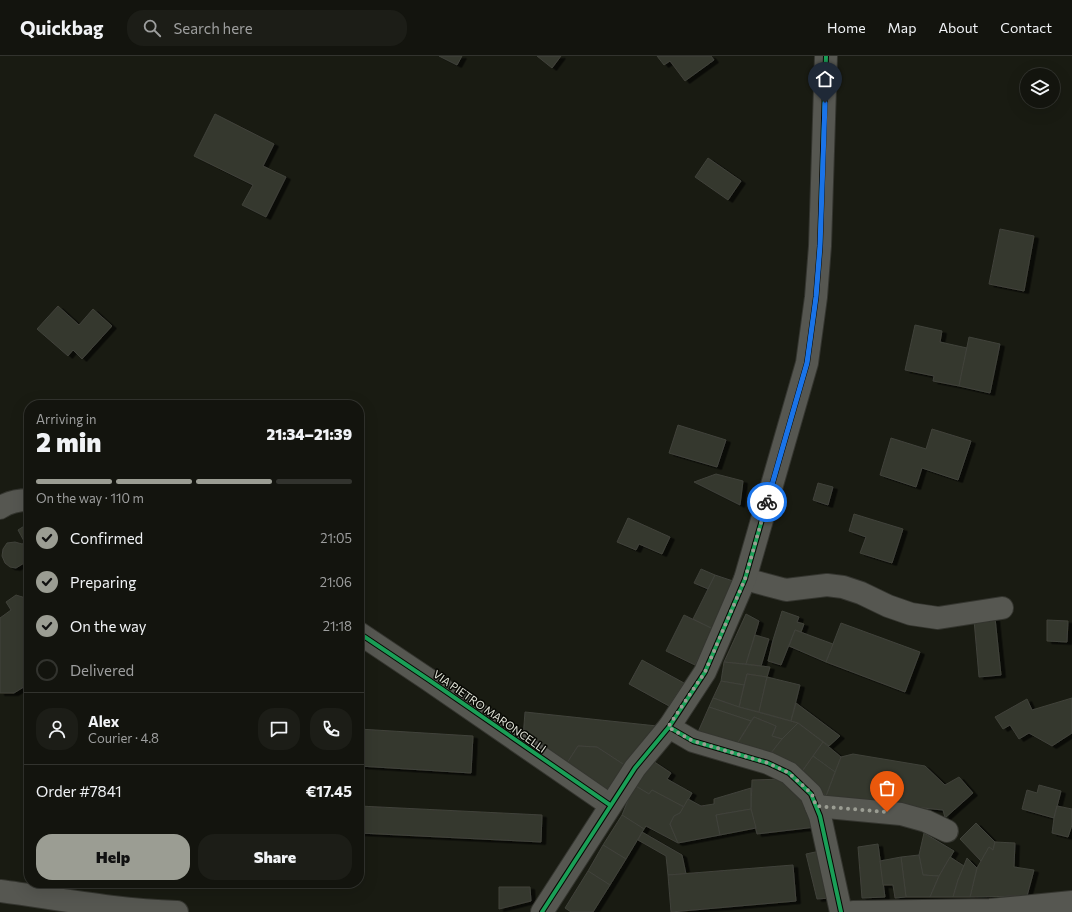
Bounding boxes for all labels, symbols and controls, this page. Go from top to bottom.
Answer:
search box [127,10,407,46]
text: Quickbag [20,16,103,39]
icon: search [141,17,163,39]
text: Search here [173,19,253,37]
text: Home [827,19,866,36]
text: Map [888,19,916,36]
text: About [938,19,978,36]
text: Contact [1000,19,1052,36]
pin [808,62,842,103]
icon: home [814,68,836,90]
map controls [1020,68,1060,108]
button: layers [1020,68,1060,108]
text: Arriving in [36,411,96,427]
text: 21:34–21:39 [267,425,352,443]
text: 2 min [36,426,101,457]
courier [747,482,787,522]
text: On the way · 110 m [36,490,144,506]
icon: bike [756,491,778,513]
icon: check [36,527,58,549]
text: Confirmed [70,529,143,547]
text: 21:05 [320,530,352,546]
icon: check [36,571,58,593]
text: Preparing [70,573,136,591]
text: 21:06 [320,574,352,590]
icon: check [36,615,58,637]
text: On the way [70,617,147,635]
text: 21:18 [323,618,352,634]
text: Delivered [70,661,134,679]
street label: VIA PIETRO MARONCELLI [431,667,549,755]
button: person [36,708,78,750]
button: chat [258,708,300,750]
button: phone [310,708,352,750]
text: Alex [88,712,119,730]
text: Courier · 4.8 [88,730,159,746]
pin [870,771,904,812]
icon: bag [876,777,898,799]
text: Order #7841 [36,782,122,800]
text: €17.45 [306,782,352,800]
button: Help [36,834,190,880]
button: Share [198,834,352,880]

